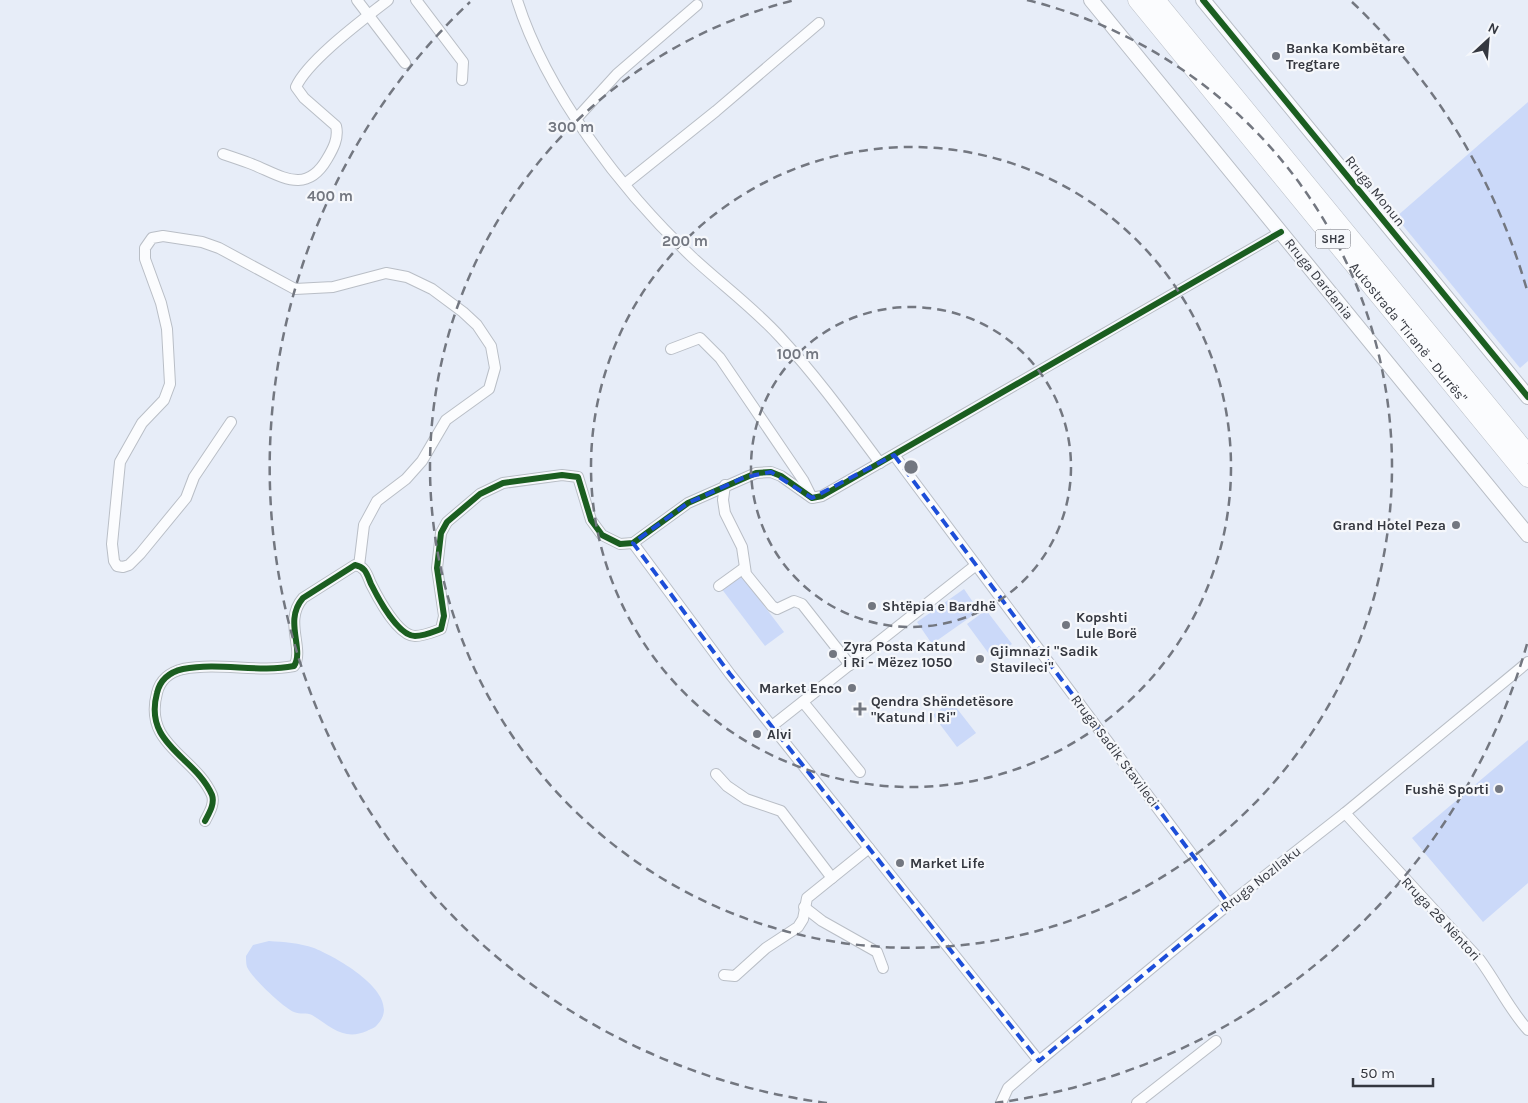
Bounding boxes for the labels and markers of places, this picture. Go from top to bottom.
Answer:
place label: Banka Kombëtare Tregtare [1286,40,1405,73]
marker: Banka Kombëtare Tregtare [1270,50,1282,62]
centre of rings [902,458,920,476]
place label: Grand Hotel Peza [1333,517,1446,534]
marker: Grand Hotel Peza [1450,519,1462,531]
place label: Shtëpia e Bardhë [882,598,996,615]
marker: Shtëpia e Bardhë [866,600,878,612]
place label: Kopshti Lule Borë [1076,609,1137,642]
marker: Kopshti Lule Borë [1060,619,1072,631]
place label: Zyra Posta Katund i Ri - Mëzez 1050 [843,638,966,671]
place label: Gjimnazi "Sadik Stavileci" [990,643,1099,676]
marker: Zyra Posta Katund i Ri - Mëzez 1050 [827,648,839,660]
marker: Gjimnazi "Sadik Stavileci" [974,653,986,665]
place label: Market Enco [759,680,842,697]
marker: Market Enco [846,682,858,694]
place label: Qendra Shëndetësore "Katund I Ri" [871,693,1014,726]
marker: Qendra Shëndetësore "Katund I Ri" [853,702,867,716]
place label: Alvi [767,726,792,743]
marker: Alvi [751,728,763,740]
place label: Fushë Sporti [1405,781,1489,798]
marker: Fushë Sporti [1493,783,1505,795]
place label: Market Life [910,855,985,872]
marker: Market Life [894,857,906,869]

